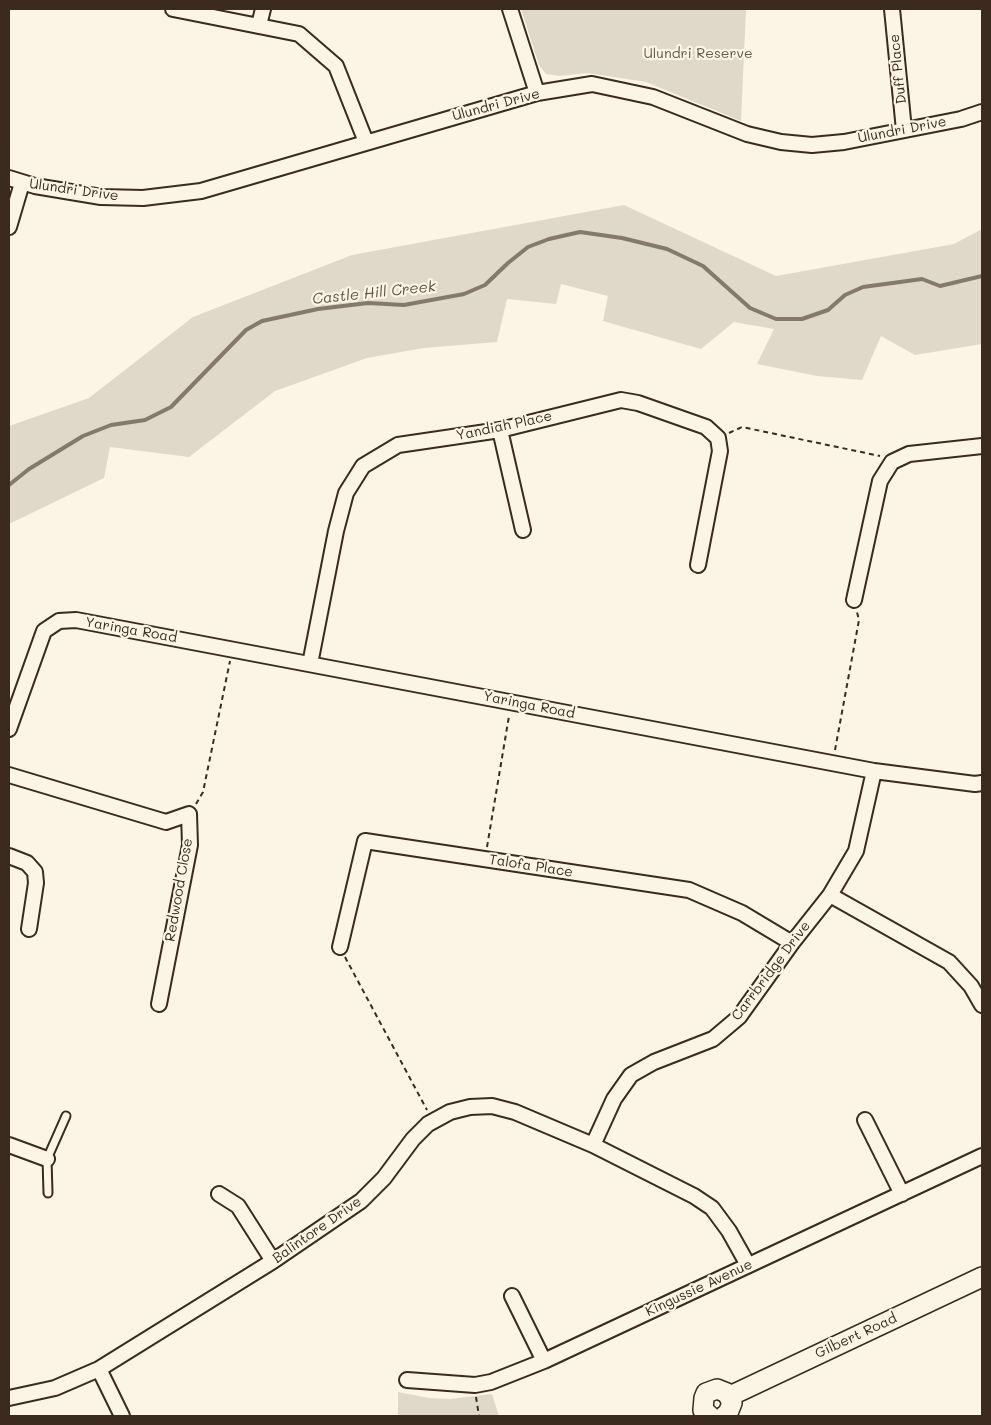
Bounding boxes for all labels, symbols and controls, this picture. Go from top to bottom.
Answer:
street label: Duff Place [886,33,910,105]
park label: Ulundri Reserve [643,46,753,62]
street label: Ulundri Drive [450,85,542,125]
street label: Ulundri Drive [856,113,948,147]
street label: Ulundri Drive [28,175,120,205]
water label: Castle Hill Creek [311,278,437,308]
street label: Yandiah Place [455,408,553,444]
street label: Yaringa Road [84,614,178,646]
street label: Yaringa Road [482,688,576,722]
street label: Redwood Close [162,837,196,943]
street label: Talofa Place [488,851,574,881]
street label: Carrbridge Drive [728,918,814,1024]
street label: Balintore Drive [269,1193,365,1267]
street label: Kingussie Avenue [643,1256,755,1320]
street label: Gilbert Road [812,1310,900,1362]

